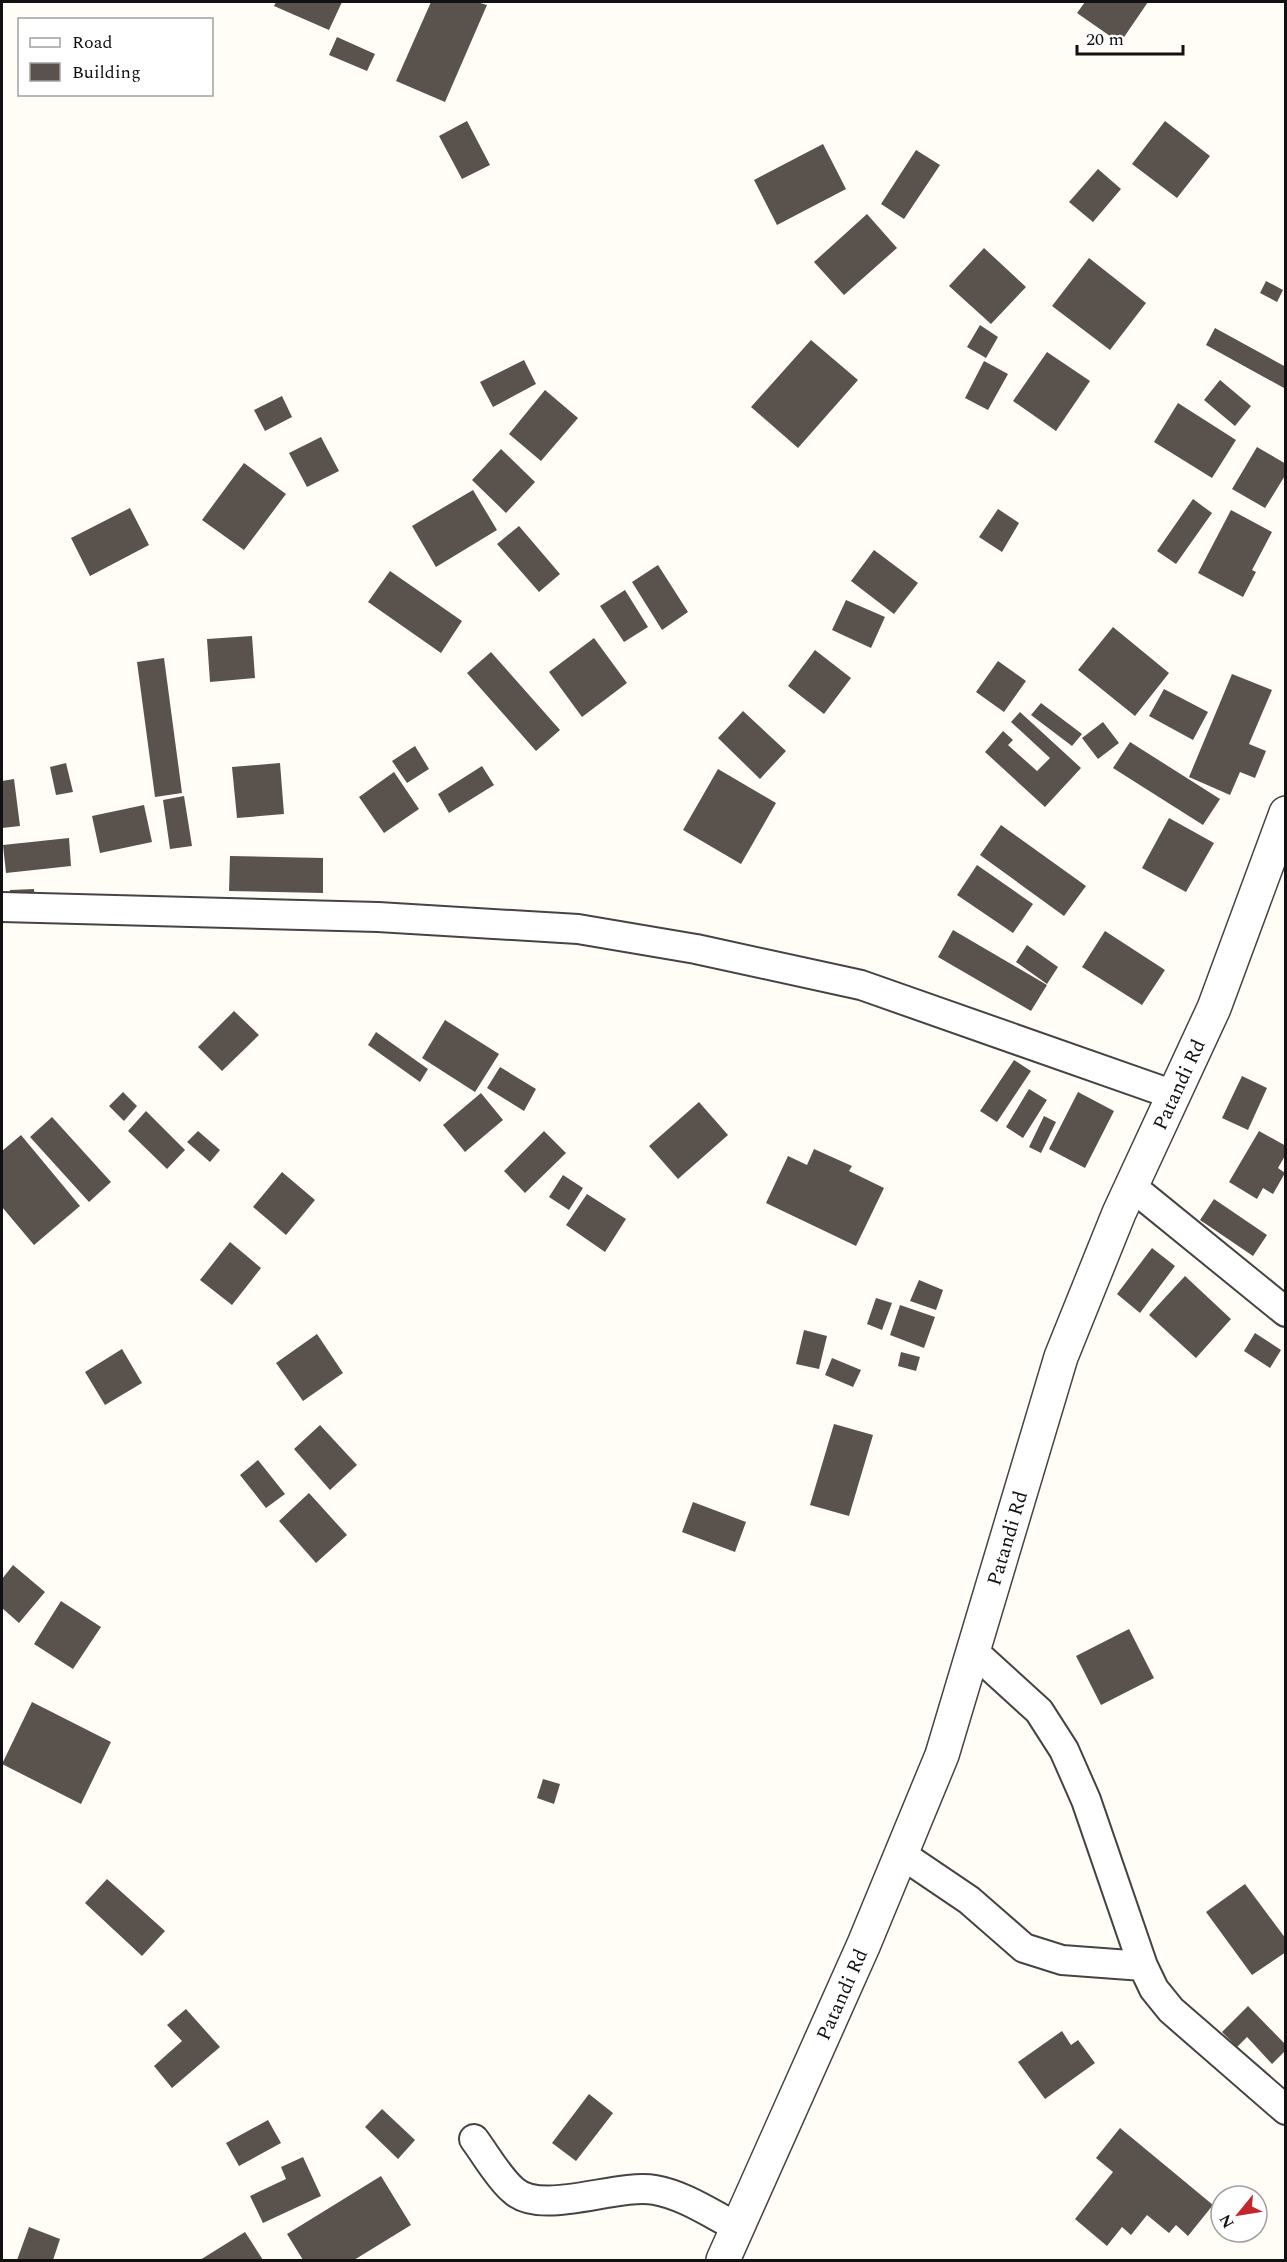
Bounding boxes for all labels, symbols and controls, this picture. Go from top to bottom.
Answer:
legend [18,18,213,96]
scale bar [1077,18,1184,56]
text: 20 m [1086,26,1124,53]
text: Road [72,29,113,56]
text: Building [72,59,141,86]
street label: Patandi Rd [1145,1034,1214,1135]
street label: Patandi Rd [980,1487,1036,1589]
street label: Patandi Rd [809,1944,876,2045]
north arrow [1209,2184,1269,2244]
text: N [1213,2209,1241,2233]

